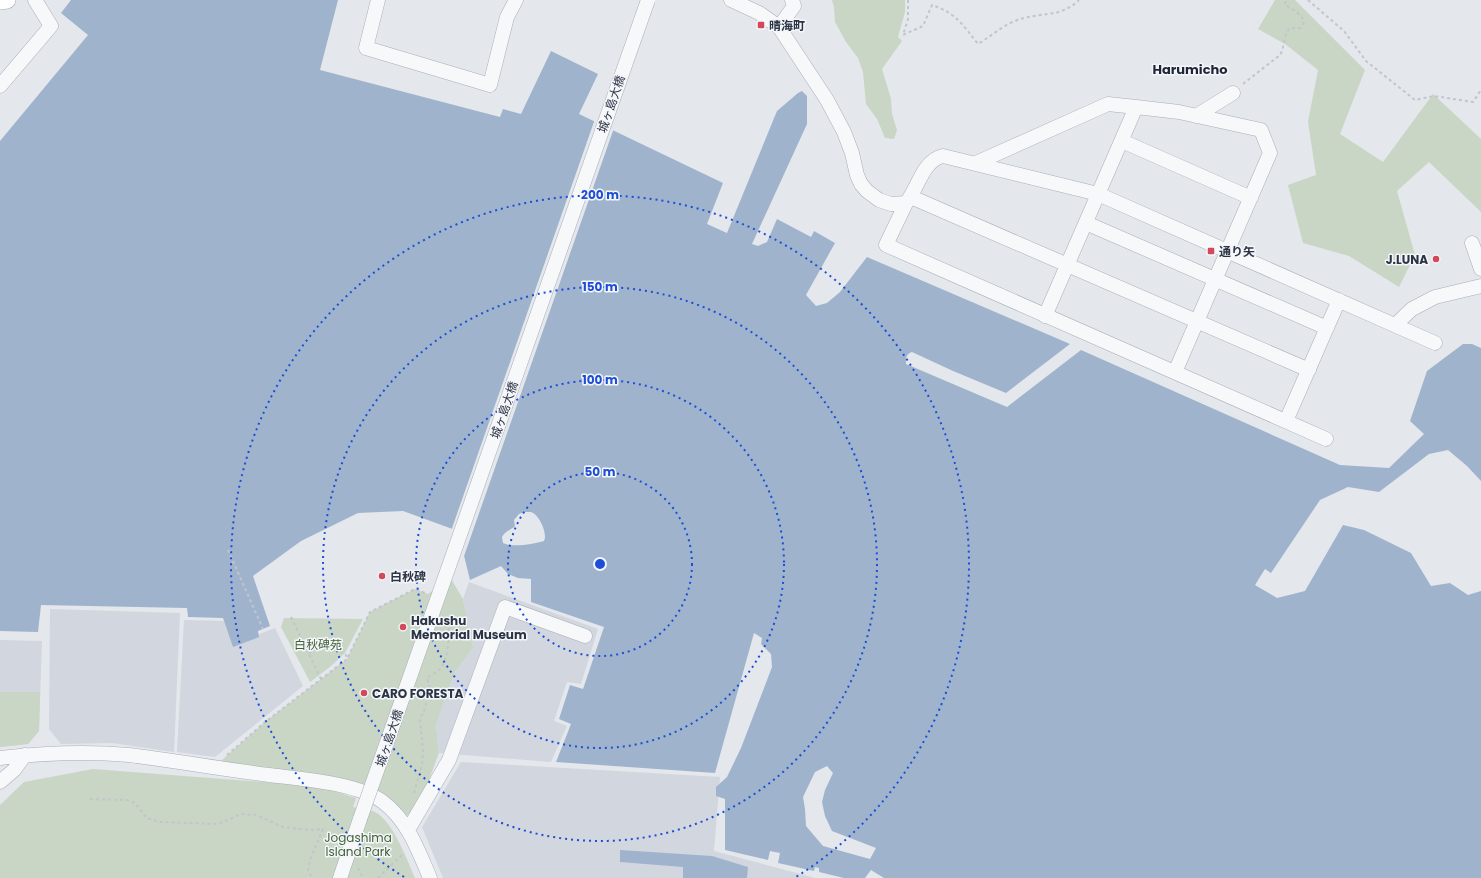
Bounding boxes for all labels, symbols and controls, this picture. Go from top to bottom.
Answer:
place label: 晴海町 [769,17,805,34]
marker: 晴海町 [756,20,766,30]
district label: Harumicho [1152,60,1228,79]
street label: 城ヶ島大橋 [593,73,629,135]
text: 200 m [581,186,619,203]
place label: 通り矢 [1219,243,1255,260]
marker: 通り矢 [1206,246,1216,256]
place label: J.LUNA [1386,251,1428,268]
marker: J.LUNA [1431,254,1441,264]
text: 150 m [582,278,618,295]
text: 100 m [582,371,618,388]
street label: 城ヶ島大橋 [486,379,522,441]
text: 50 m [585,463,616,480]
centre of rings [593,557,607,571]
place label: 白秋碑 [390,568,426,585]
marker: 白秋碑 [377,571,387,581]
place label: Hakushu Memorial Museum [411,612,527,643]
marker: Hakushu Memorial Museum [398,622,408,632]
park label: 白秋碑苑 [294,636,342,653]
place label: CARO FORESTA [372,685,464,702]
marker: CARO FORESTA [359,688,369,698]
street label: 城ヶ島大橋 [371,707,407,769]
park label: Jogashima Island Park [324,829,392,860]

